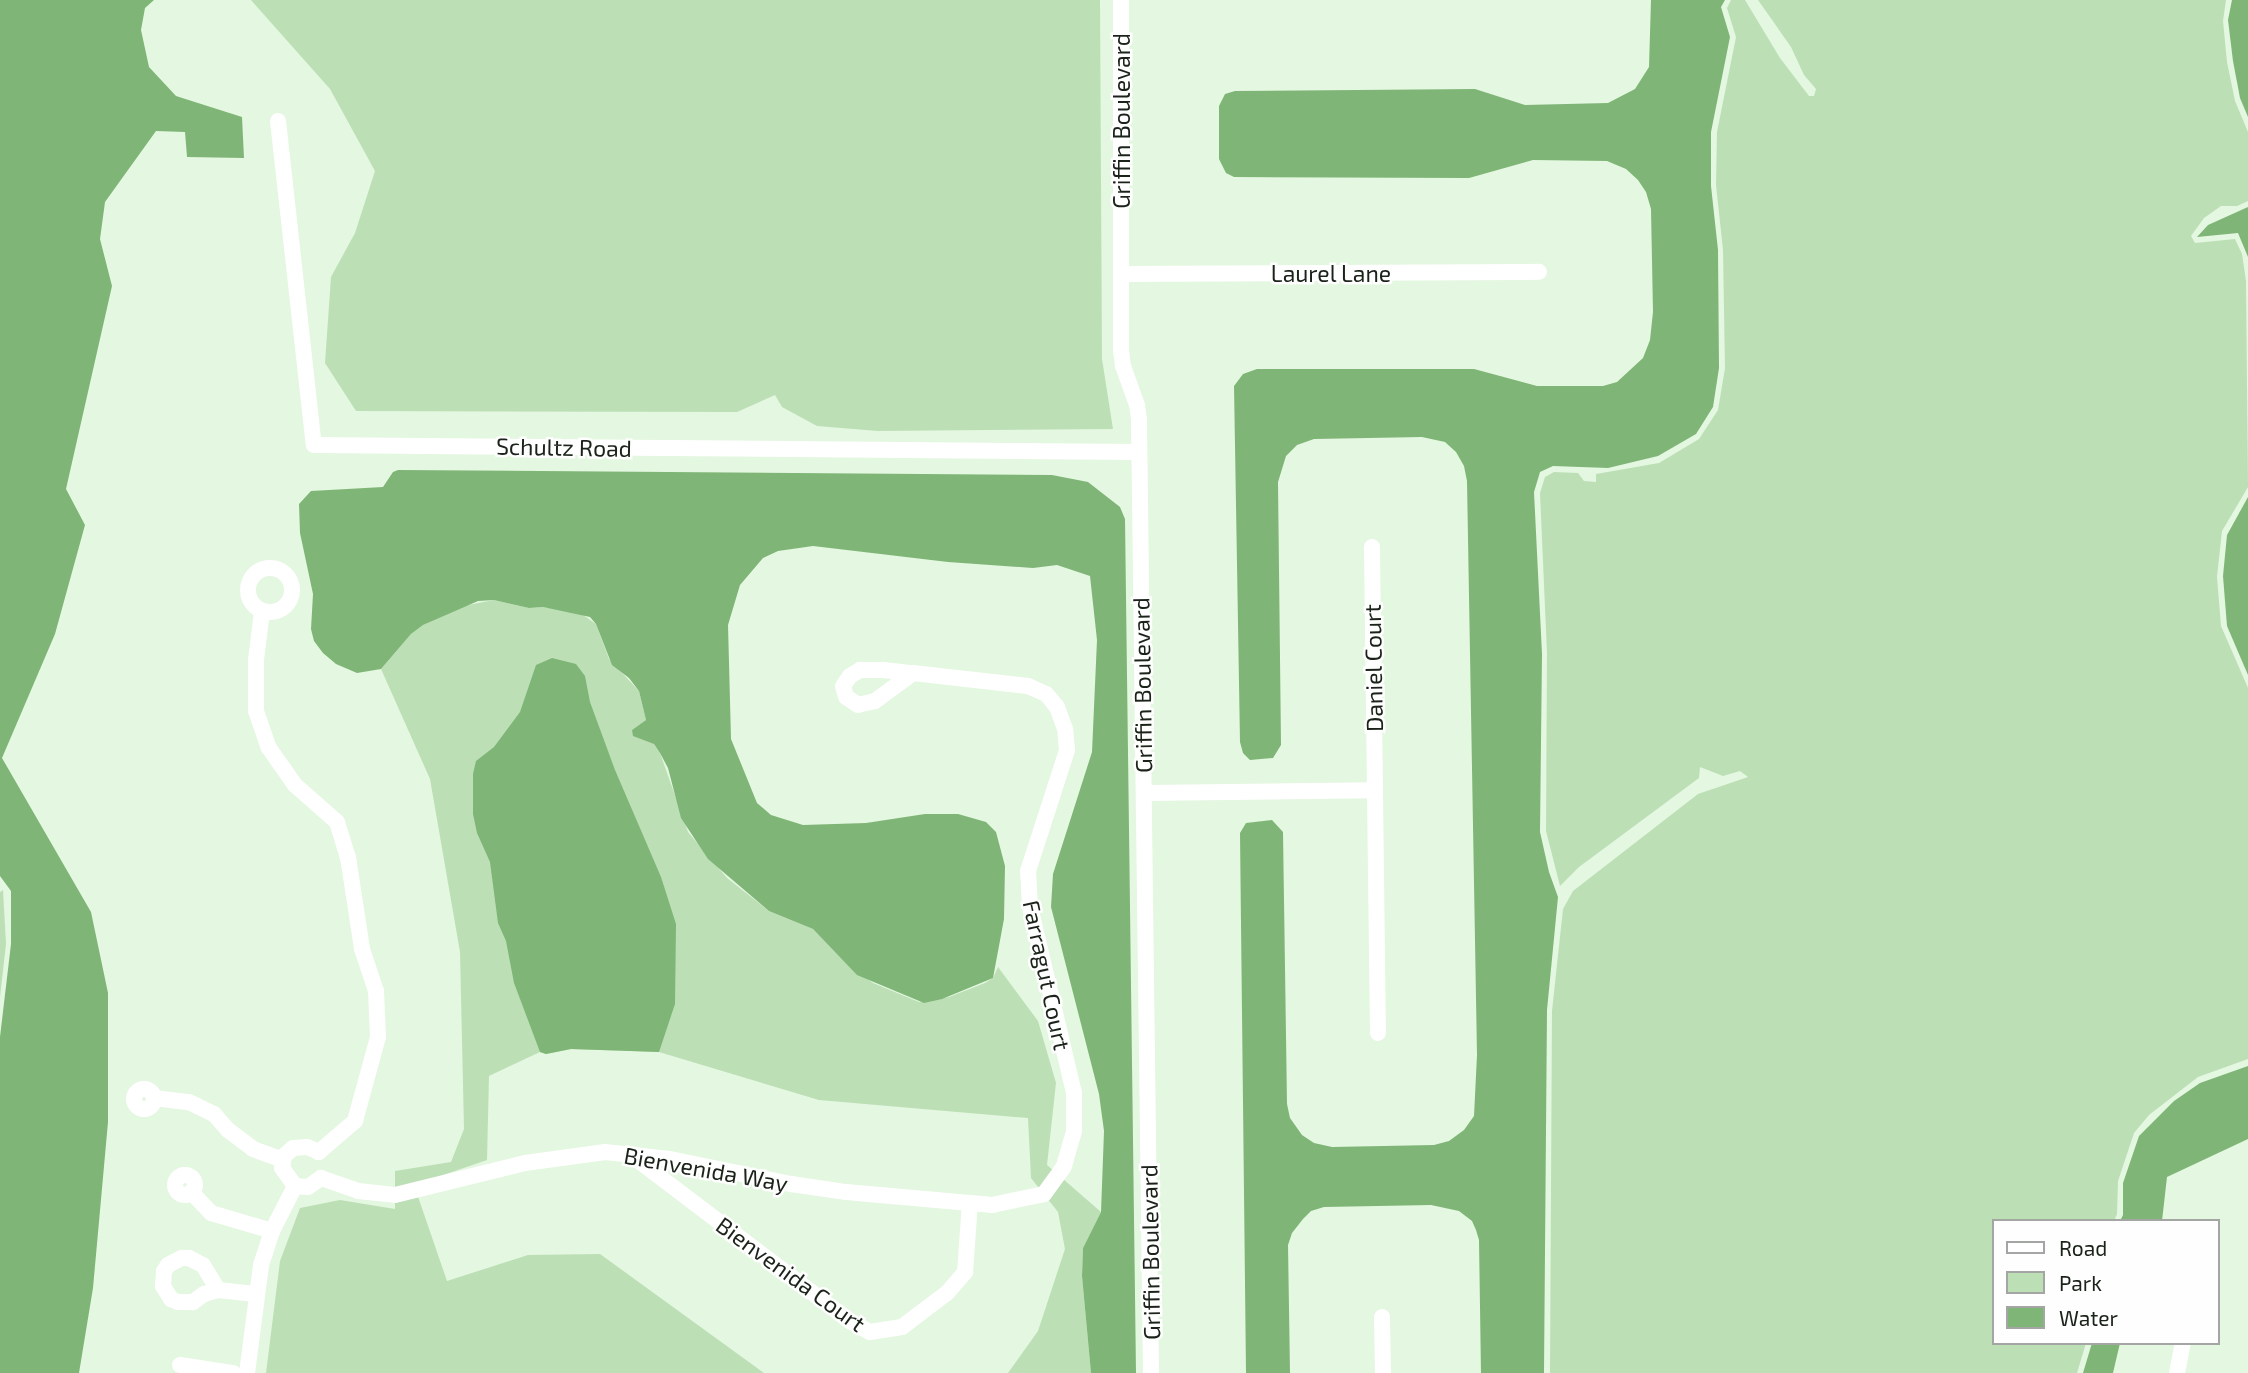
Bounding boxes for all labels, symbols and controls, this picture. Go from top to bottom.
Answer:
street label: Griffin Boulevard [1107,33,1135,209]
street label: Laurel Lane [1271,259,1391,287]
street label: Schultz Road [496,432,632,462]
street label: Griffin Boulevard [1127,597,1157,773]
street label: Daniel Court [1358,603,1388,733]
street label: Farragut Court [1018,897,1076,1053]
street label: Bienvenida Way [622,1141,790,1197]
street label: Griffin Boulevard [1135,1164,1165,1340]
street label: Bienvenida Court [711,1211,871,1337]
legend [1993,1219,2220,1345]
text: Road [2059,1235,2107,1260]
text: Park [2059,1270,2102,1295]
text: Water [2059,1305,2118,1330]

